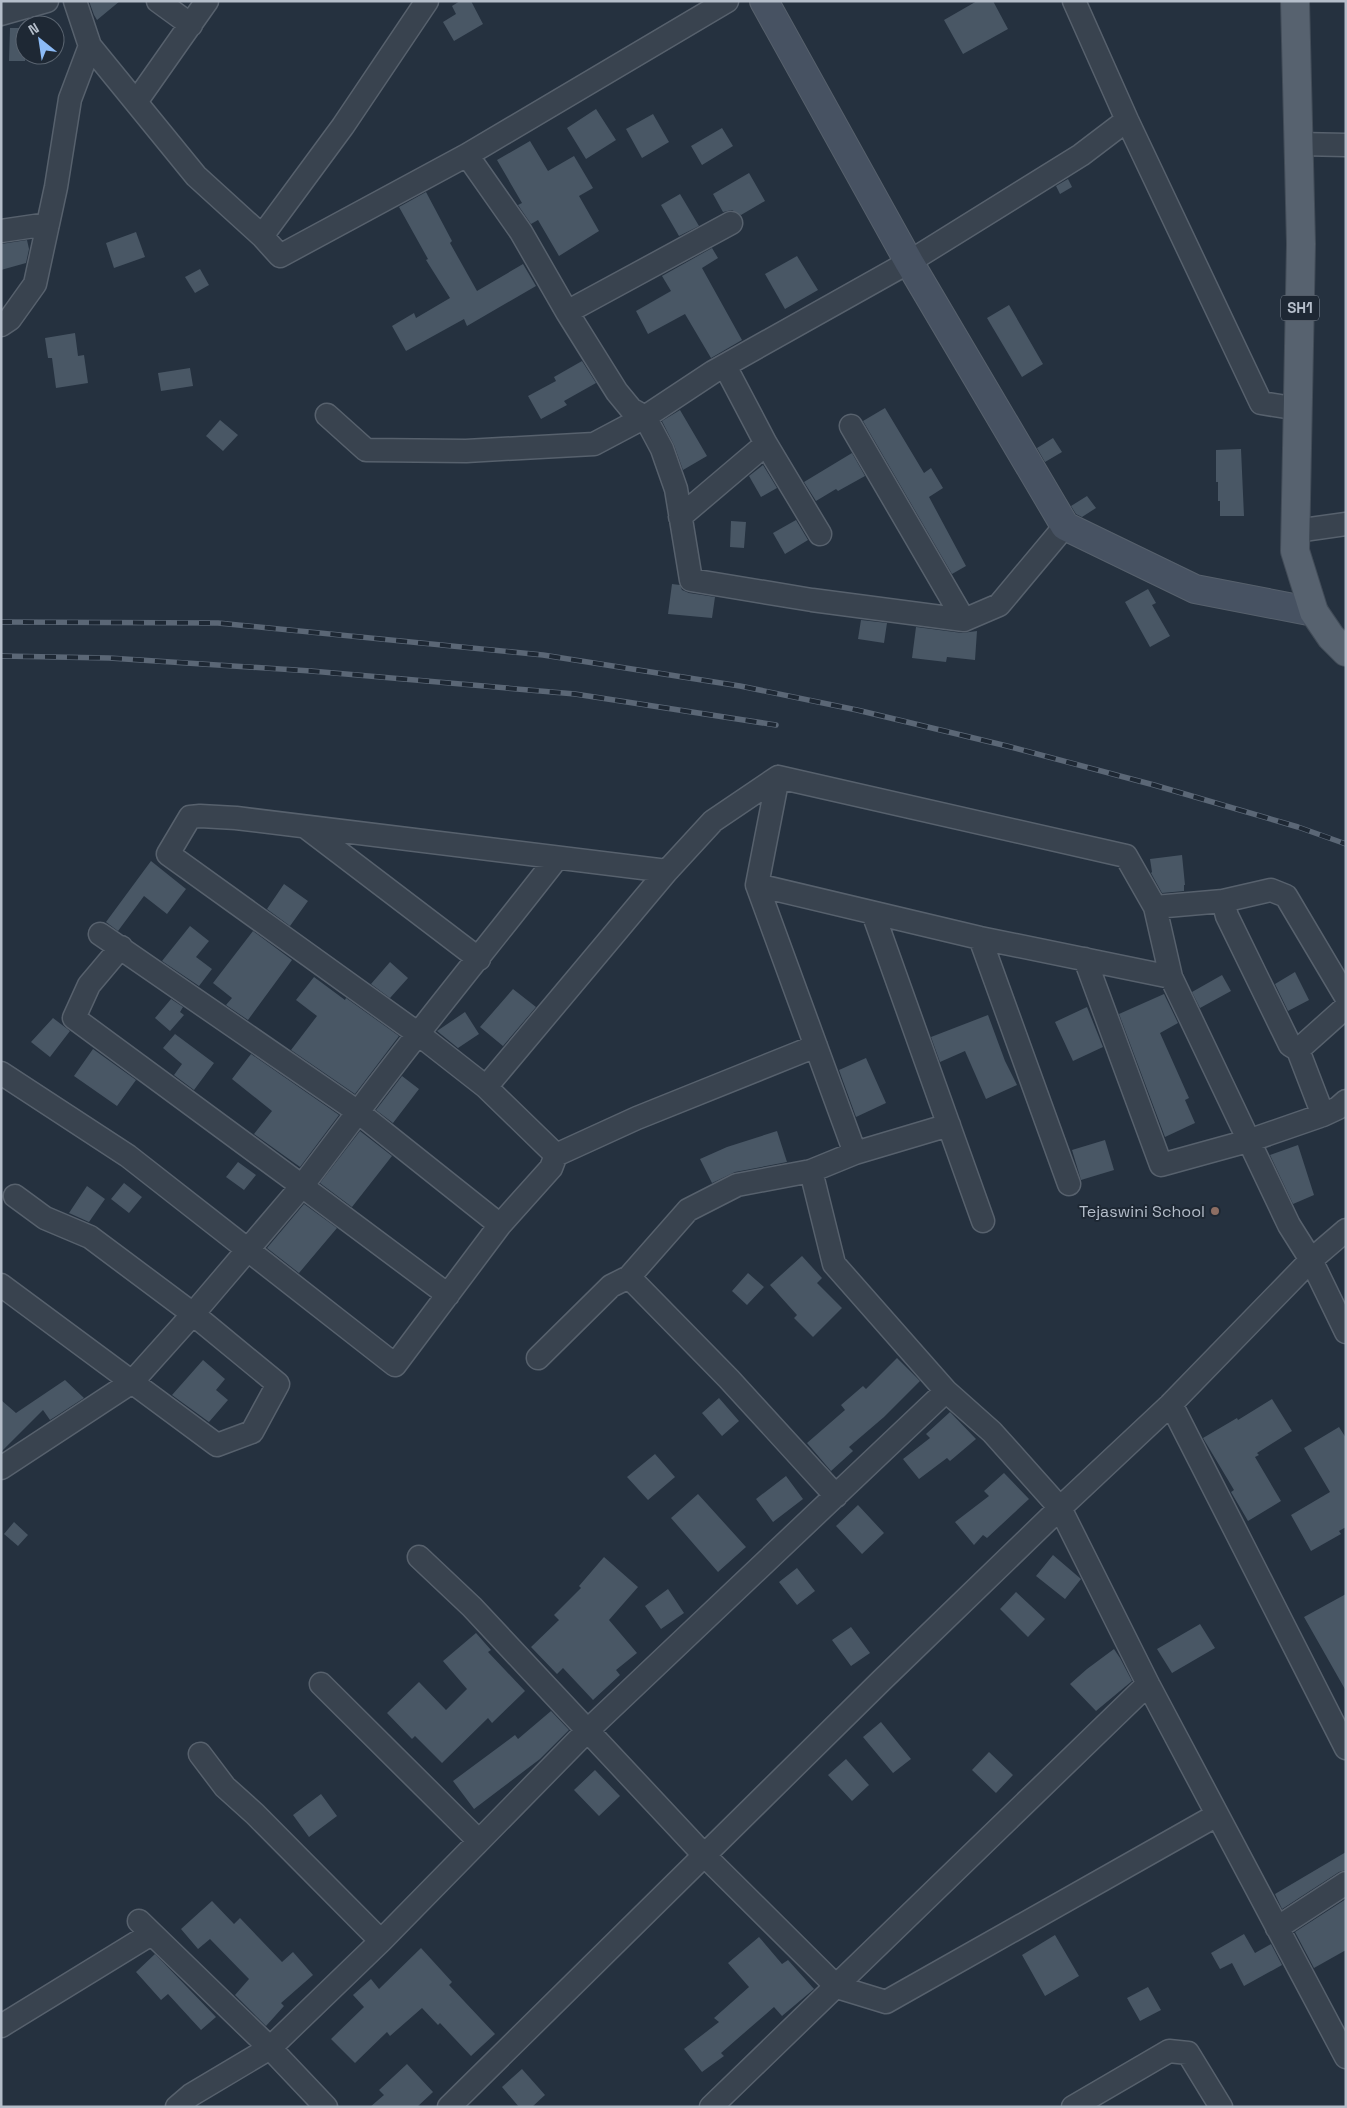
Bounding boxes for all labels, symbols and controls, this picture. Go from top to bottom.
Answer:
north arrow [15,15,65,65]
text: N [25,19,42,39]
road number: SH1 [1281,296,1319,320]
place label: Tejaswini School [1079,1201,1205,1222]
marker: Tejaswini School [1209,1205,1221,1217]

